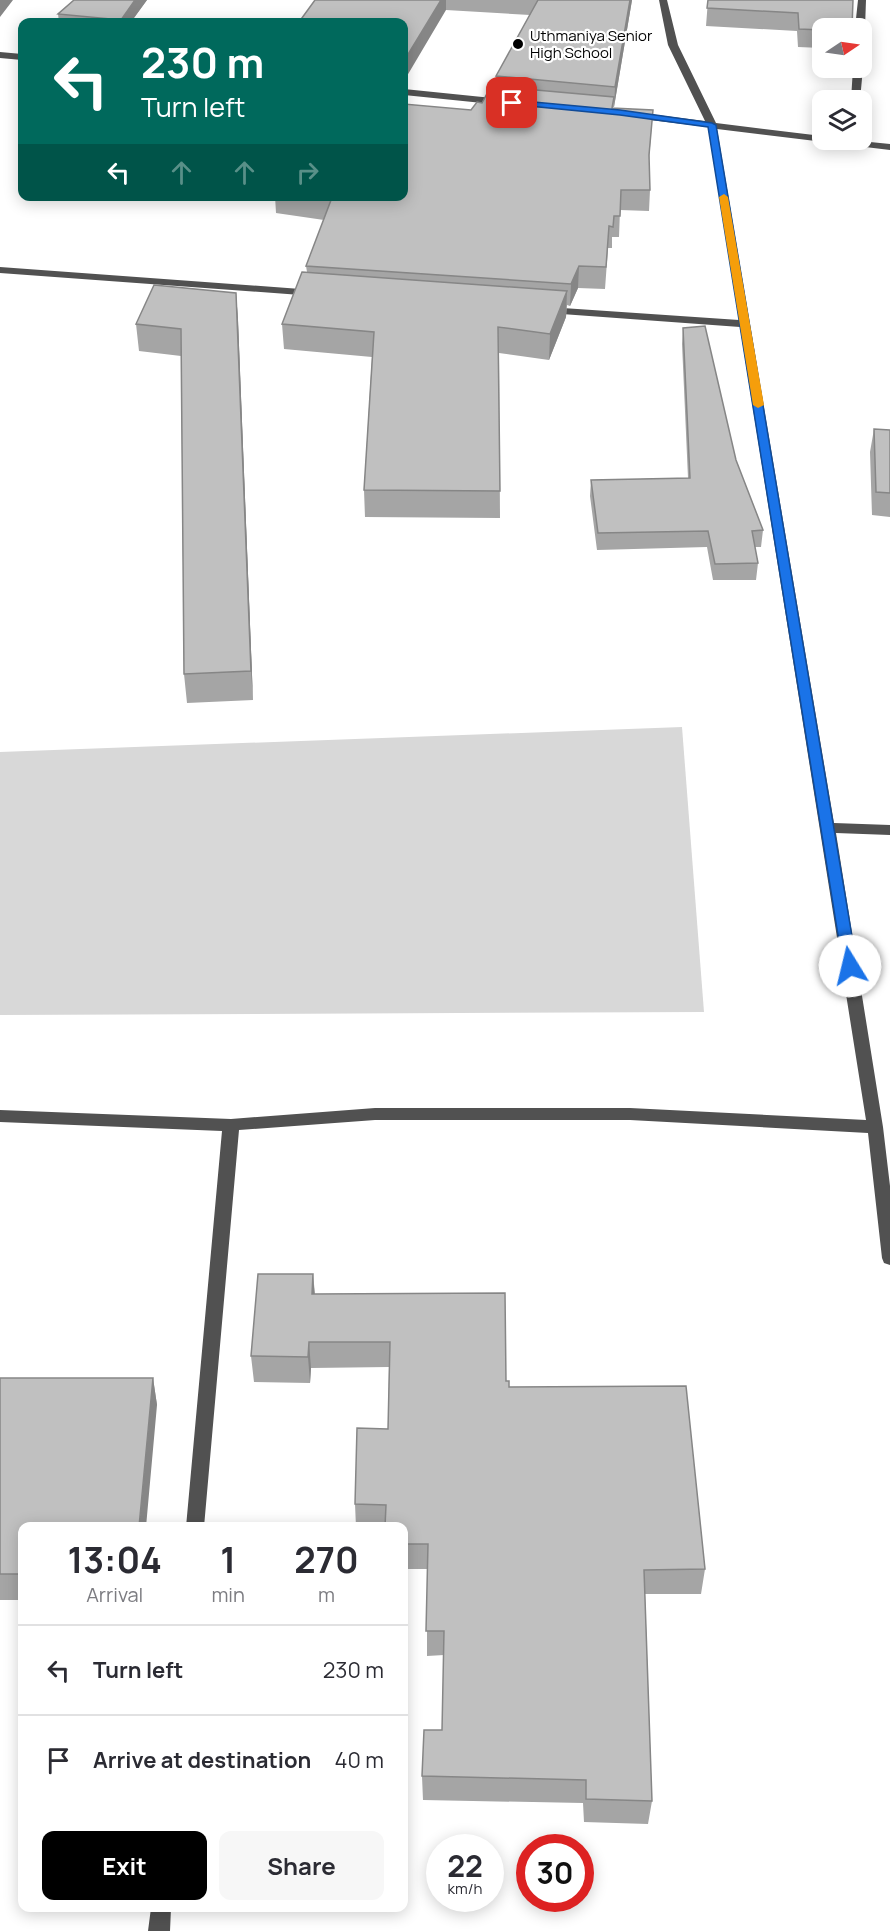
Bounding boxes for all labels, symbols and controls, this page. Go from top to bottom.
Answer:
north arrow [812,18,872,78]
map controls [812,18,872,150]
place label: Uthmaniya Senior High School [530,25,653,63]
text: 230 m [141,33,264,91]
marker: Uthmaniya Senior High School [511,37,525,51]
icon: left [42,42,120,120]
pin [486,77,537,128]
icon: arrive [495,86,528,119]
text: Turn left [141,88,245,125]
button: layers [812,90,872,150]
icon: left [102,156,135,189]
icon: ahead [165,156,198,189]
icon: ahead [228,156,261,189]
icon: right [291,156,324,189]
position arrow [818,934,882,998]
text: 13:04 [67,1535,162,1584]
text: 1 [220,1535,236,1584]
text: 270 [294,1535,359,1584]
text: Arrival [86,1581,143,1608]
text: min [211,1581,245,1608]
text: m [318,1581,335,1608]
icon: left [42,1654,75,1687]
text: Turn left [93,1655,183,1685]
text: 230 m [323,1655,384,1685]
icon: arrive [42,1744,75,1777]
text: Arrive at destination [93,1745,311,1775]
text: 40 m [335,1745,384,1775]
button: Exit [42,1831,207,1900]
button: Share [219,1831,384,1900]
speed limit sign: 30 [516,1834,594,1912]
text: 22 [447,1845,483,1886]
text: km/h [448,1878,482,1899]

